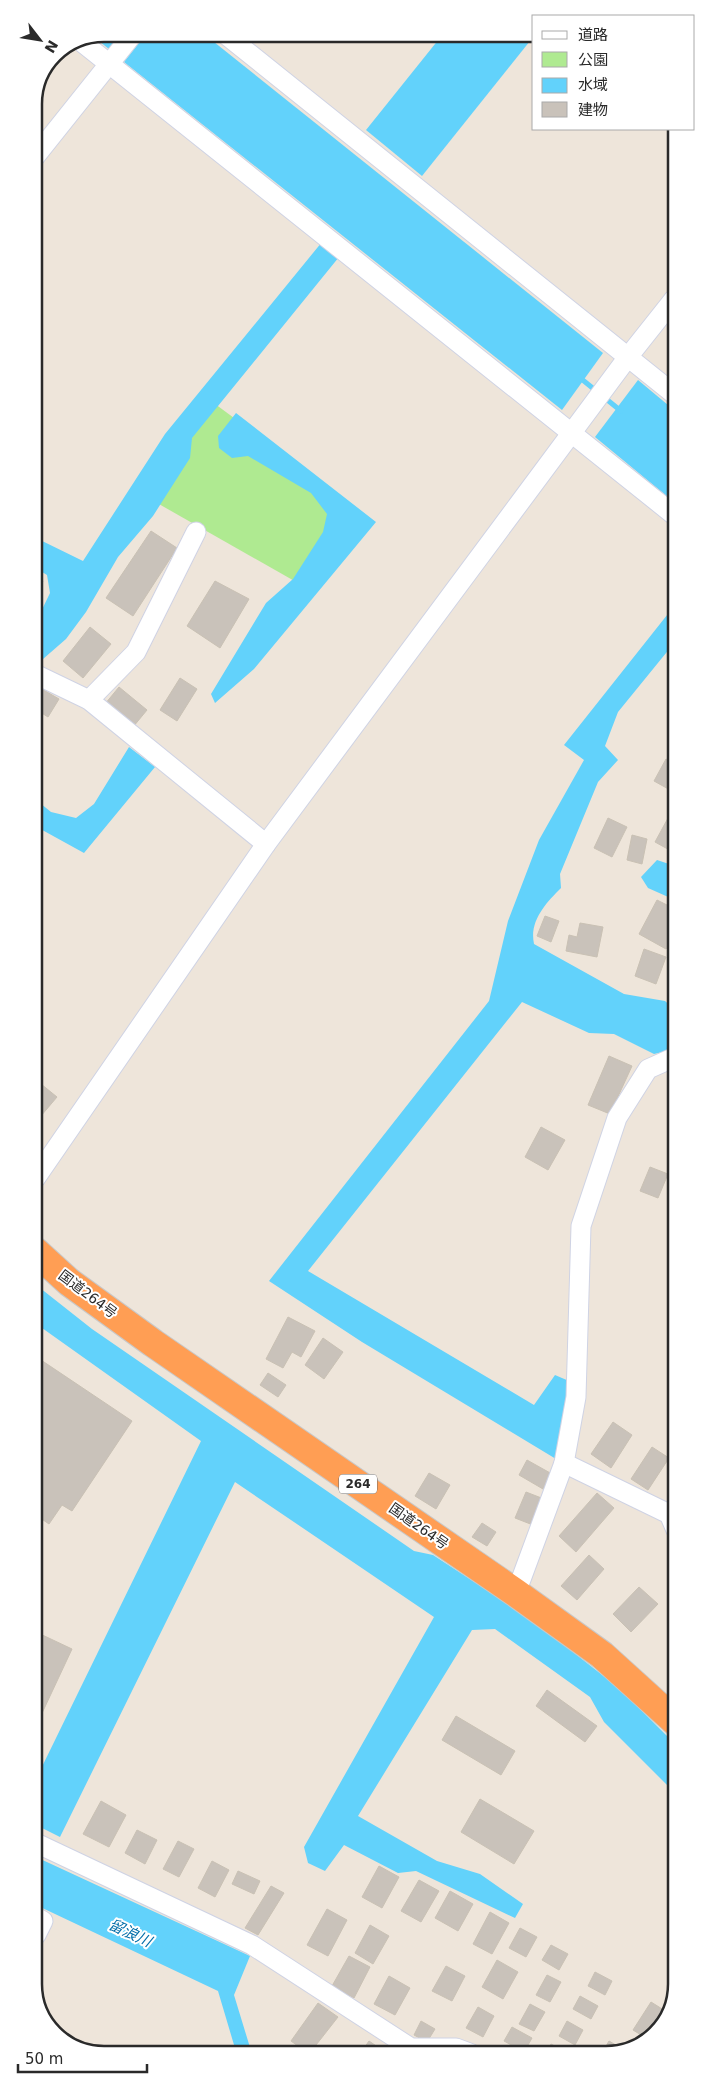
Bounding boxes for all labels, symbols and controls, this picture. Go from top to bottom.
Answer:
north arrow [15,15,65,65]
legend [532,15,695,130]
text: 道路 [578,26,608,44]
text: N [41,38,61,56]
text: 公園 [578,51,608,69]
text: 水域 [578,76,608,94]
text: 建物 [578,101,608,119]
street label: 国道264号 [56,1267,120,1321]
road number: 264 [339,1475,377,1494]
street label: 国道264号 [386,1500,452,1552]
water label: 留浪川 [106,1915,156,1952]
scale bar [18,2042,146,2074]
text: 50 m [25,2050,63,2068]

